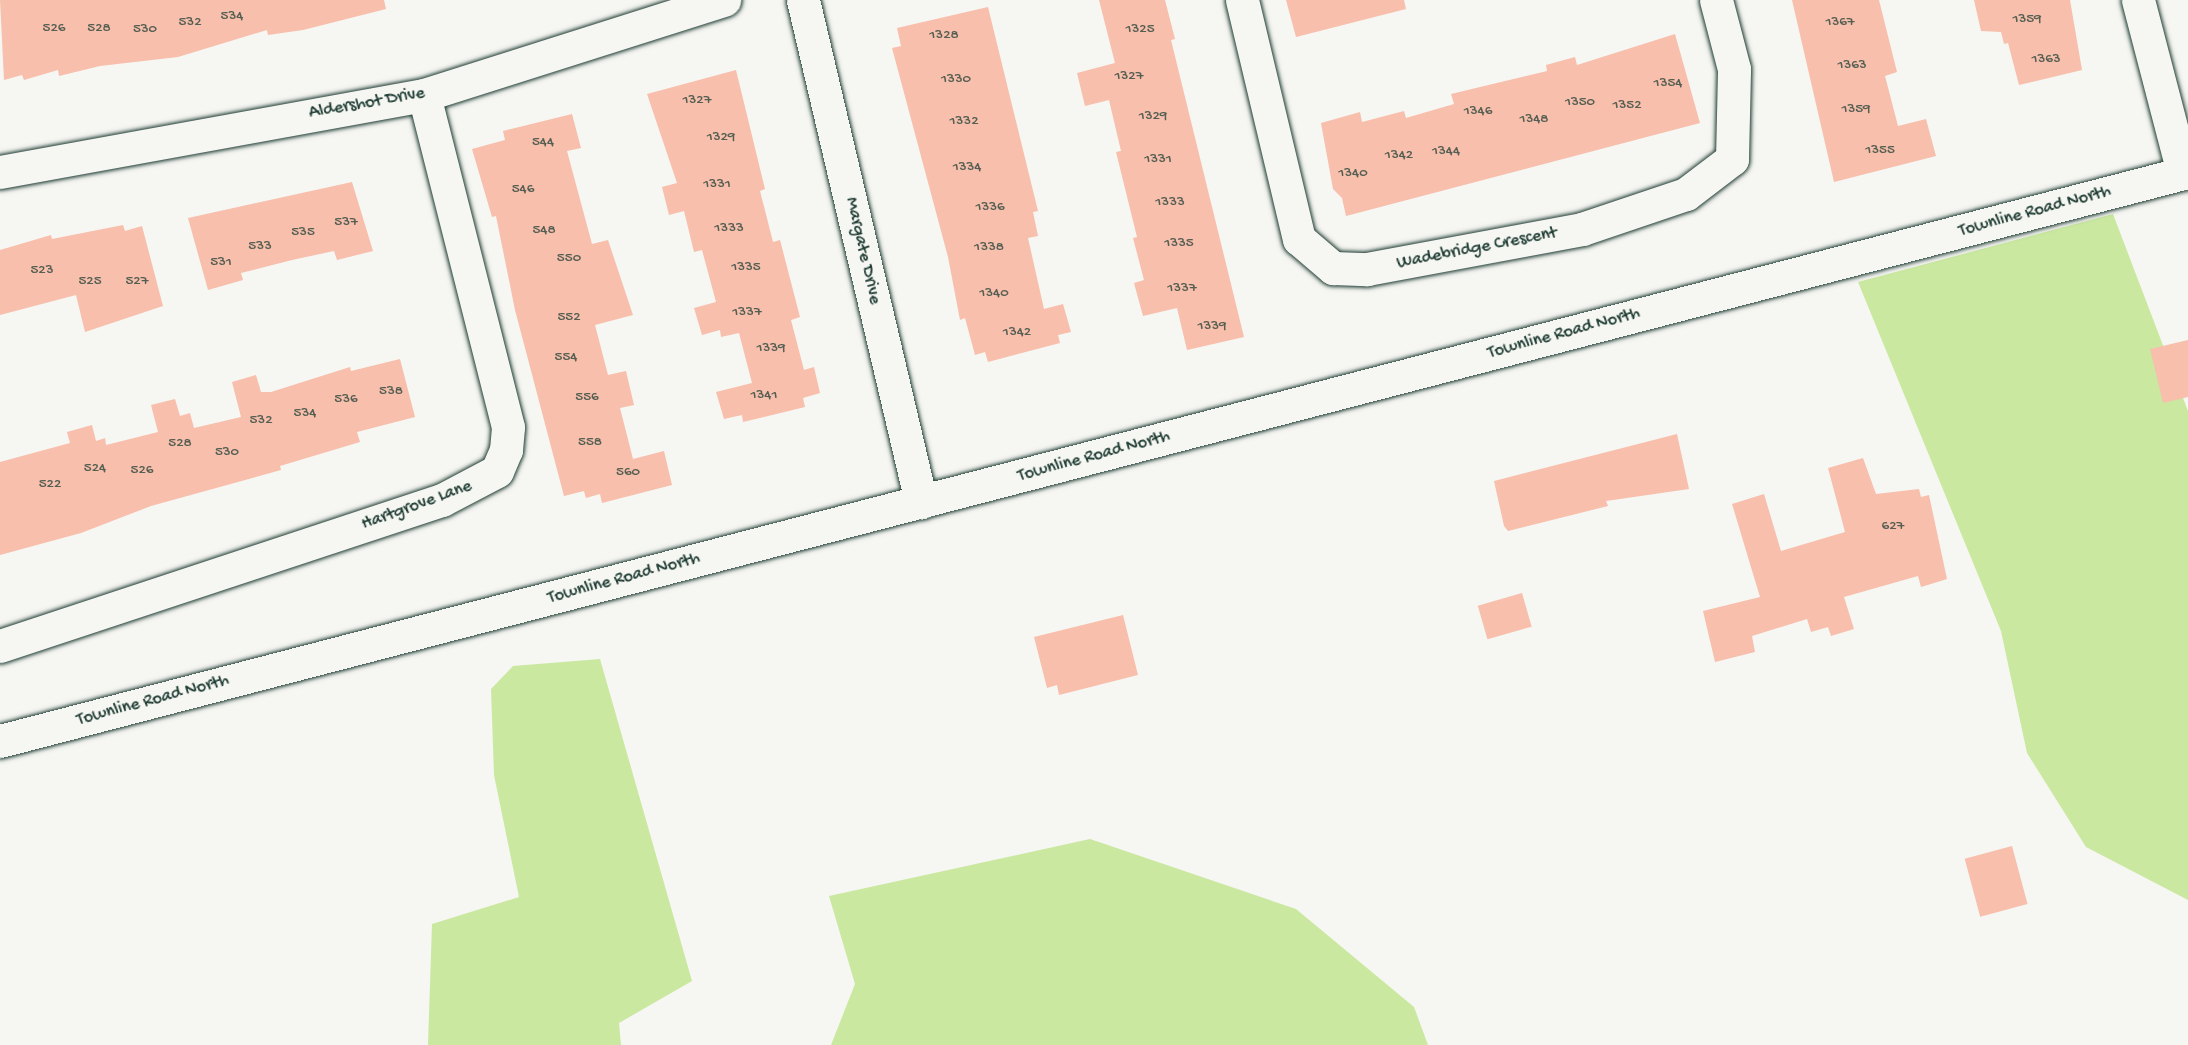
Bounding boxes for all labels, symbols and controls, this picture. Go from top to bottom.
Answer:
house number: 534 [221,8,243,26]
house number: 1359 [2012,11,2042,29]
house number: 532 [178,14,202,32]
house number: 1367 [1825,14,1855,32]
house number: 526 [43,20,65,38]
house number: 528 [87,20,111,38]
house number: 530 [133,21,157,39]
house number: 1325 [1125,21,1155,39]
house number: 1328 [929,27,959,45]
house number: 1363 [2031,51,2061,69]
house number: 1363 [1837,57,1867,75]
house number: 1327 [1115,68,1143,86]
house number: 1330 [941,71,971,89]
house number: 1354 [1654,75,1682,93]
street label: Aldershot Drive [307,83,427,125]
house number: 1327 [683,92,711,110]
house number: 1350 [1565,94,1595,112]
house number: 1352 [1612,97,1642,115]
house number: 1359 [1841,101,1871,119]
house number: 1346 [1464,103,1492,121]
house number: 1329 [1139,108,1167,126]
house number: 1348 [1519,111,1549,129]
house number: 1332 [950,113,978,131]
house number: 1329 [707,129,735,147]
house number: 544 [532,134,554,152]
house number: 1355 [1865,142,1895,160]
house number: 1344 [1432,143,1460,161]
house number: 1342 [1385,147,1413,165]
house number: 1331 [1144,151,1172,169]
house number: 1334 [953,159,981,177]
house number: 1340 [1338,165,1368,183]
house number: 1331 [703,176,731,194]
house number: 546 [512,181,534,199]
street label: Townline Road North [1956,181,2114,243]
house number: 1333 [1155,194,1185,212]
street label: Margate Drive [839,195,885,307]
house number: 1336 [975,199,1005,217]
house number: 537 [334,214,358,232]
house number: 1333 [714,220,744,238]
house number: 548 [532,222,556,240]
street label: Wadebridge Crescent [1395,223,1559,275]
house number: 535 [291,224,315,242]
house number: 1335 [1164,235,1194,253]
house number: 533 [248,238,272,256]
house number: 1338 [974,239,1004,257]
house number: 550 [557,250,581,268]
house number: 531 [210,254,232,272]
house number: 1335 [731,259,761,277]
house number: 523 [30,262,54,280]
house number: 525 [78,273,102,291]
house number: 527 [125,273,149,291]
house number: 1337 [1167,280,1197,298]
house number: 1340 [979,285,1009,303]
street label: Townline Road North [1485,303,1643,365]
house number: 1337 [732,304,762,322]
house number: 552 [557,309,581,327]
house number: 1339 [1197,318,1227,336]
house number: 1342 [1003,324,1031,342]
house number: 1339 [756,340,786,358]
house number: 554 [555,349,577,367]
house number: 538 [379,383,403,401]
house number: 1341 [751,387,777,405]
house number: 556 [575,389,599,407]
house number: 536 [334,391,358,409]
house number: 534 [294,405,316,423]
house number: 532 [249,412,273,430]
street label: Townline Road North [1015,426,1173,488]
house number: 558 [578,434,602,452]
house number: 528 [168,435,192,453]
house number: 530 [215,444,239,462]
house number: 524 [84,460,106,478]
house number: 526 [131,462,153,480]
house number: 560 [616,464,640,482]
house number: 522 [39,476,61,494]
street label: Hartgrove Lane [359,476,475,536]
house number: 627 [1882,518,1904,536]
street label: Townline Road North [545,548,703,610]
street label: Townline Road North [74,670,232,732]

